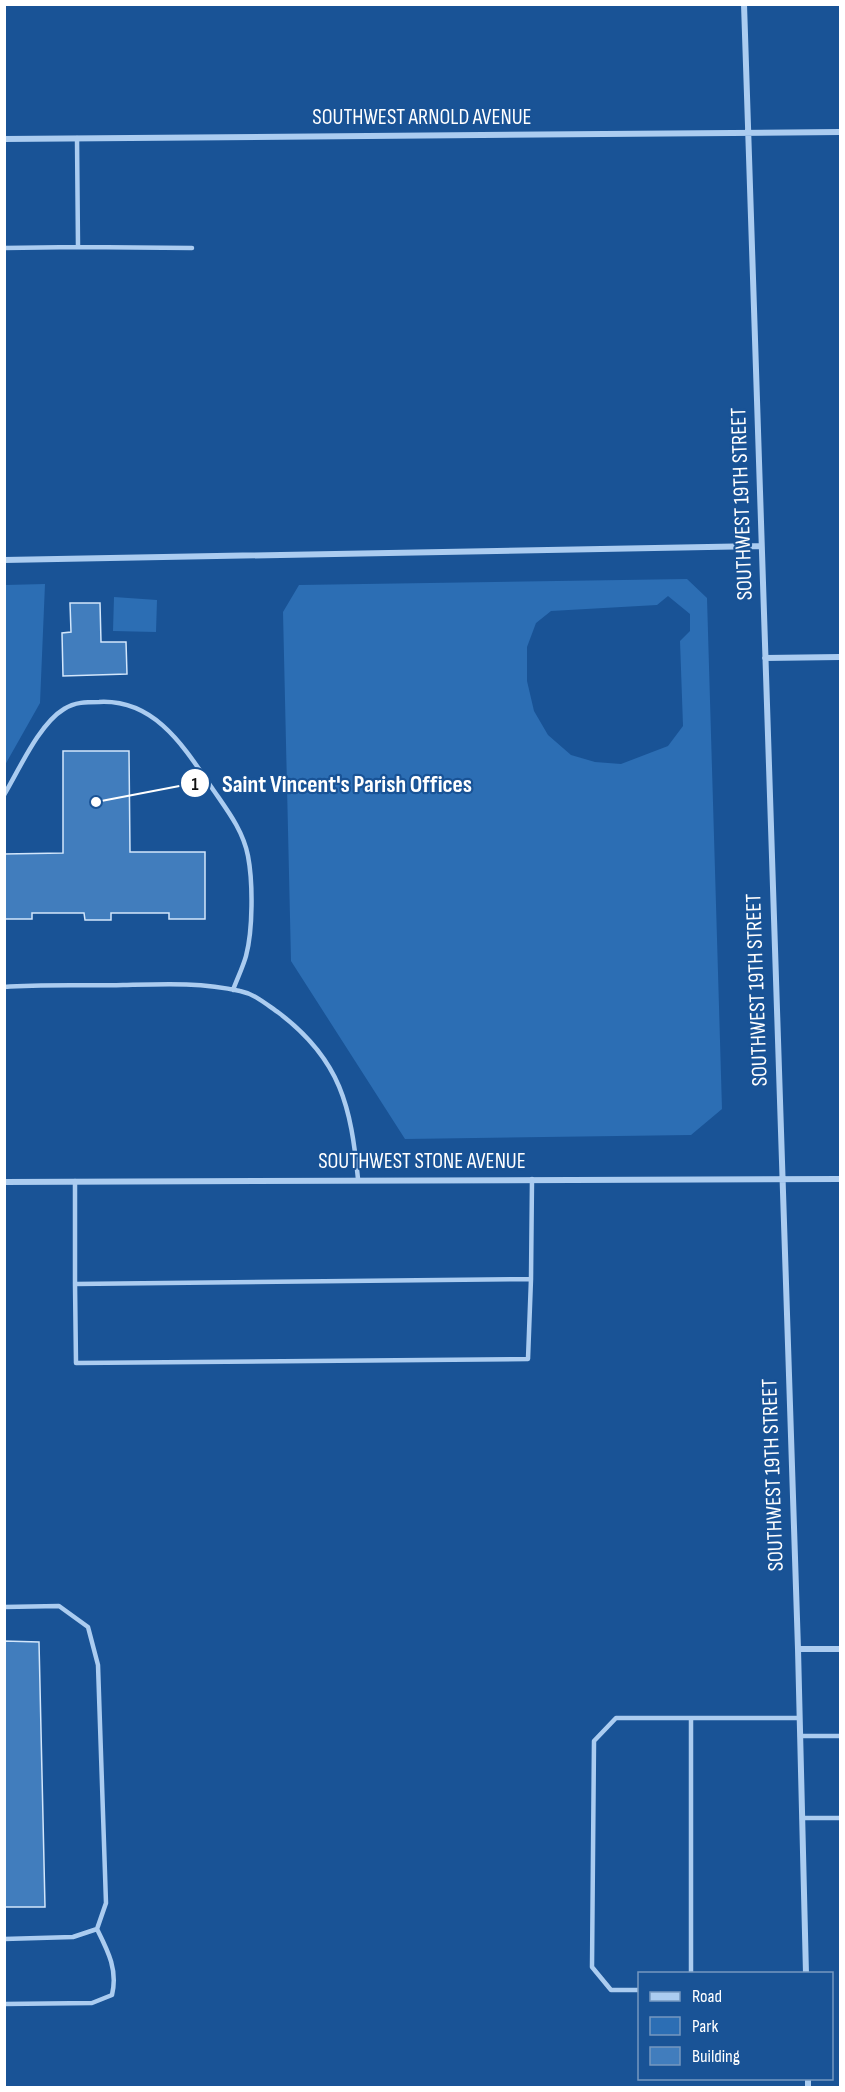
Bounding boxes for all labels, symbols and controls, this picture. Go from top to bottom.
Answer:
street label: SOUTHWEST ARNOLD AVENUE [312,104,532,131]
street label: SOUTHWEST 19TH STREET [725,407,759,601]
callout: Saint Vincent's Parish Offices [180,762,484,804]
text: Saint Vincent's Parish Offices [222,770,472,799]
text: 1 [191,774,199,795]
street label: SOUTHWEST 19TH STREET [740,893,774,1087]
street label: SOUTHWEST STONE AVENUE [318,1148,526,1175]
street label: SOUTHWEST 19TH STREET [756,1378,790,1572]
legend [638,1972,833,2080]
text: Road [692,1986,722,2007]
text: Park [692,2016,718,2037]
text: Building [692,2046,740,2067]

